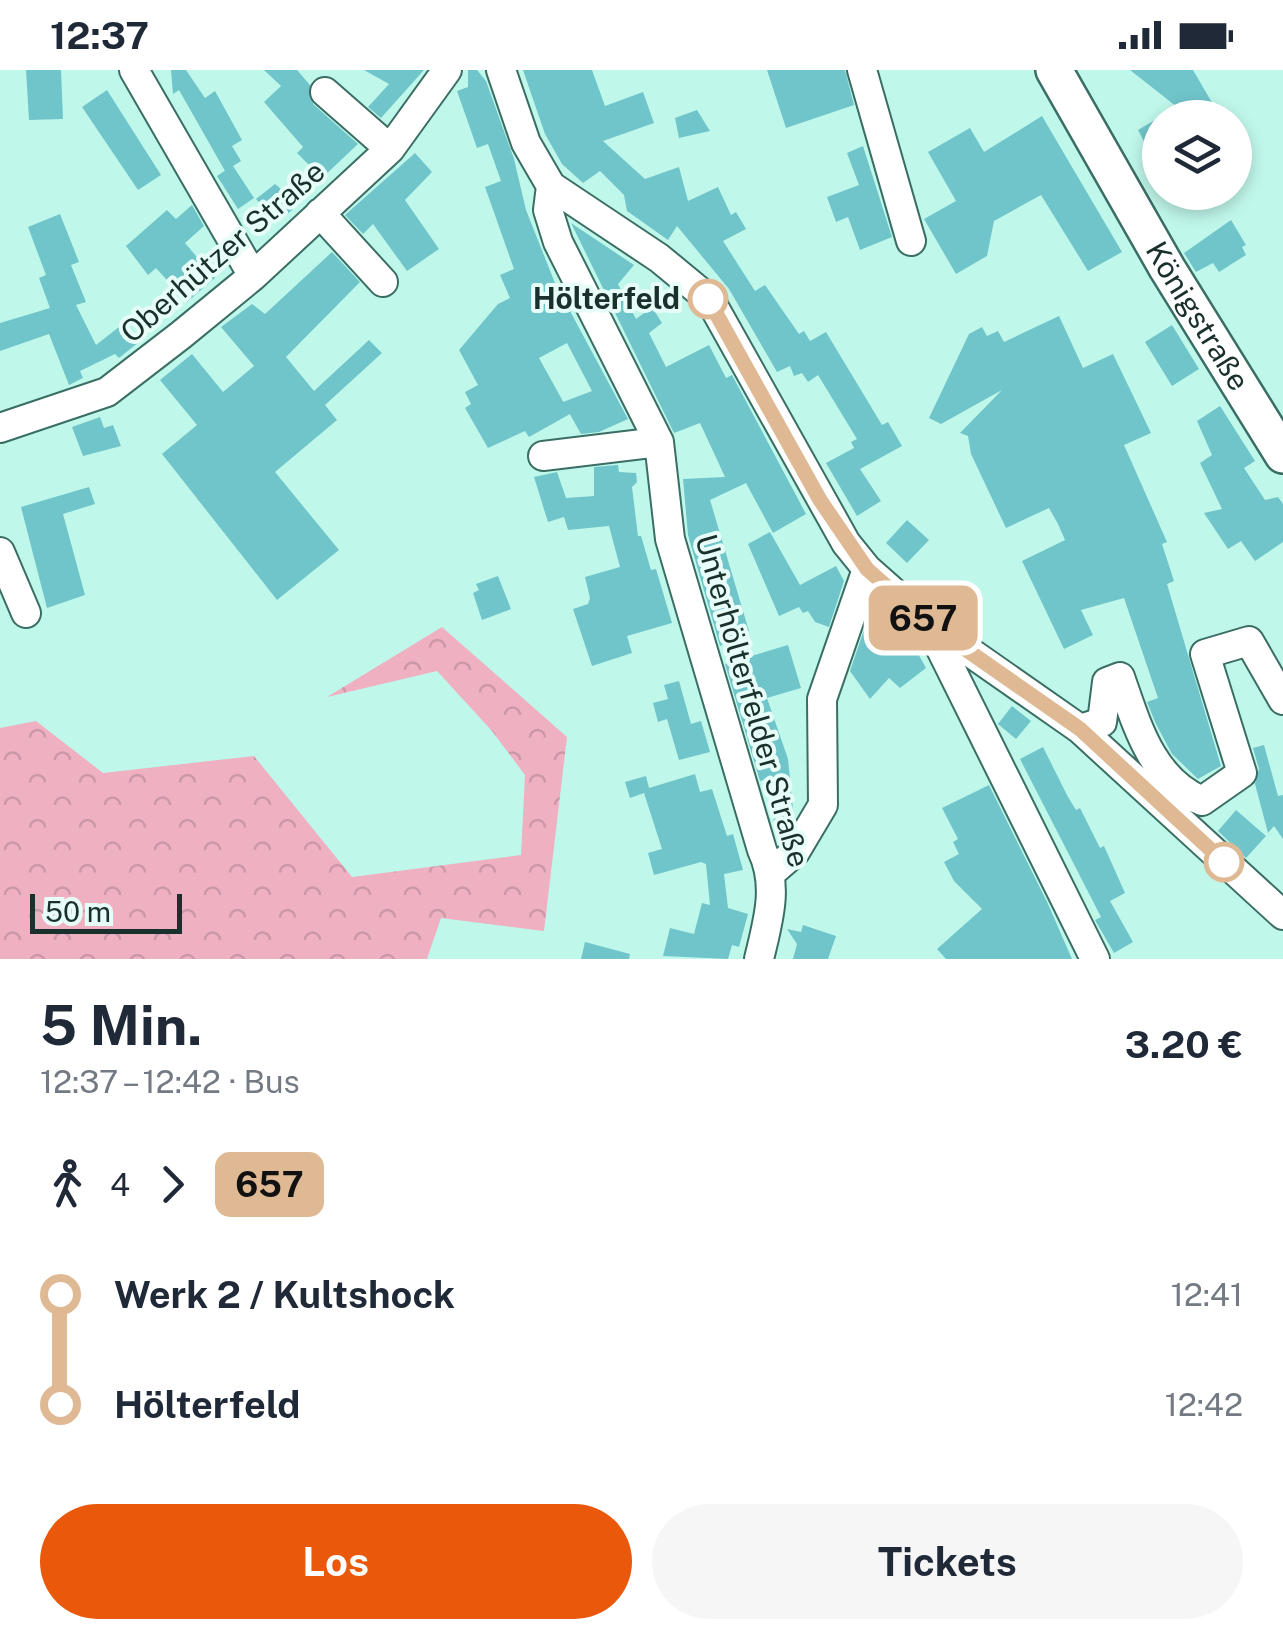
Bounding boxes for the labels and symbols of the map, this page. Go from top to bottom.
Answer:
street label: Oberhützer Straße [113,153,332,350]
street label: Königstraße [1139,235,1258,397]
place label: Hölterfeld [533,280,680,316]
marker: Hölterfeld [689,280,727,318]
street label: Unterhölterfelder Straße [688,530,818,871]
line badge: 657 [866,586,980,650]
unlabelled marker [1205,843,1243,881]
scale bar [30,889,182,934]

